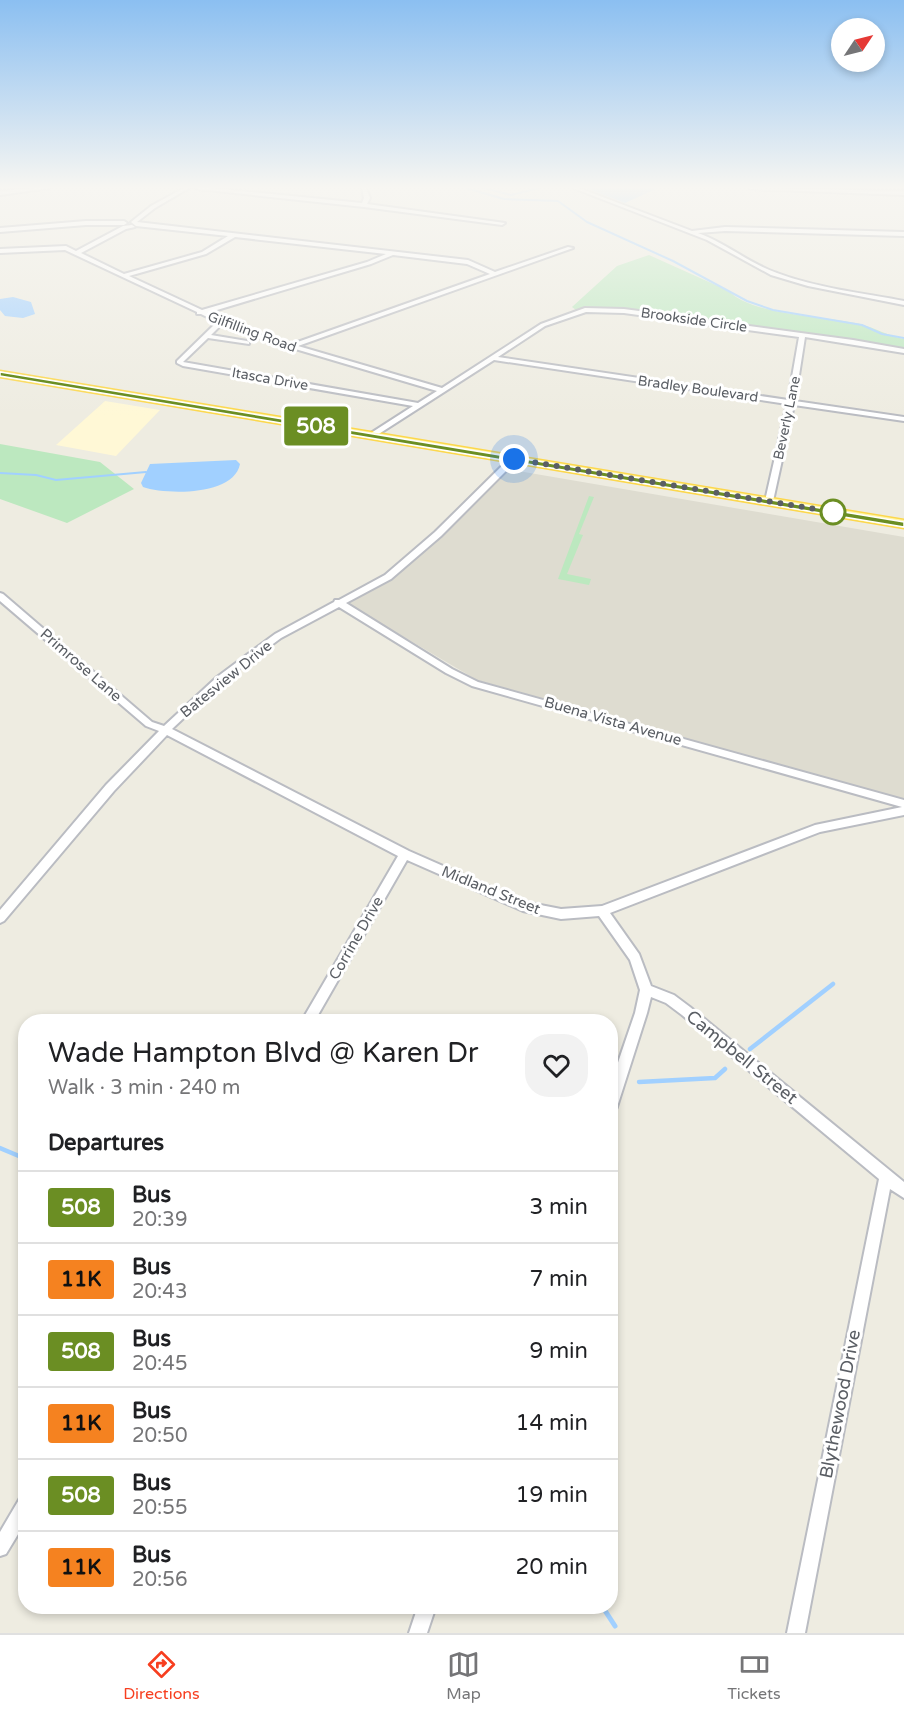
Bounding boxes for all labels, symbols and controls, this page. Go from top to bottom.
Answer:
north arrow [831,18,885,72]
map controls [831,18,885,72]
street label: Brookside Circle [640,304,748,336]
street label: Gilfilling Road [205,308,299,356]
street label: Itasca Drive [230,364,310,394]
street label: Bradley Boulevard [637,372,759,406]
street label: Beverly Lane [770,375,804,461]
line badge: 508 [282,406,350,446]
text: 508 [296,414,336,439]
your location [499,444,529,474]
unlabelled marker [820,499,846,525]
street label: Primrose Lane [37,625,125,705]
street label: Batesview Drive [177,637,275,721]
street label: Buena Vista Avenue [542,693,684,749]
street label: Midland Street [439,862,543,918]
street label: Corrine Drive [325,893,387,983]
street label: Campbell Street [682,1005,802,1109]
button: heart [525,1034,588,1097]
text: Wade Hampton Blvd @ Karen Dr [48,1036,478,1070]
text: Walk · 3 min · 240 m [48,1076,240,1100]
text: Departures [48,1130,164,1156]
text: Bus [132,1182,171,1208]
text: 3 min [529,1194,588,1220]
text: 508 [61,1195,101,1220]
text: 20:39 [132,1208,187,1232]
text: Bus [132,1254,171,1280]
text: 7 min [529,1266,588,1292]
text: 11K [61,1267,101,1292]
text: 20:43 [132,1280,187,1304]
text: Bus [132,1326,171,1352]
street label: Blythewood Drive [815,1328,865,1480]
text: 9 min [529,1338,588,1364]
text: 508 [61,1339,101,1364]
text: 20:45 [132,1352,187,1376]
text: Bus [132,1398,171,1424]
text: 14 min [516,1410,588,1436]
text: 11K [61,1411,101,1436]
text: 20:50 [132,1424,187,1448]
text: Bus [132,1470,171,1496]
text: 19 min [516,1482,588,1508]
text: 508 [61,1483,101,1508]
text: 20:55 [132,1496,187,1520]
text: Bus [132,1542,171,1568]
text: 20 min [516,1554,588,1580]
text: 11K [61,1555,101,1580]
text: 20:56 [132,1568,187,1592]
tab: Directions [123,1648,200,1704]
tab: Map [446,1648,481,1704]
tab: Tickets [727,1648,781,1704]

